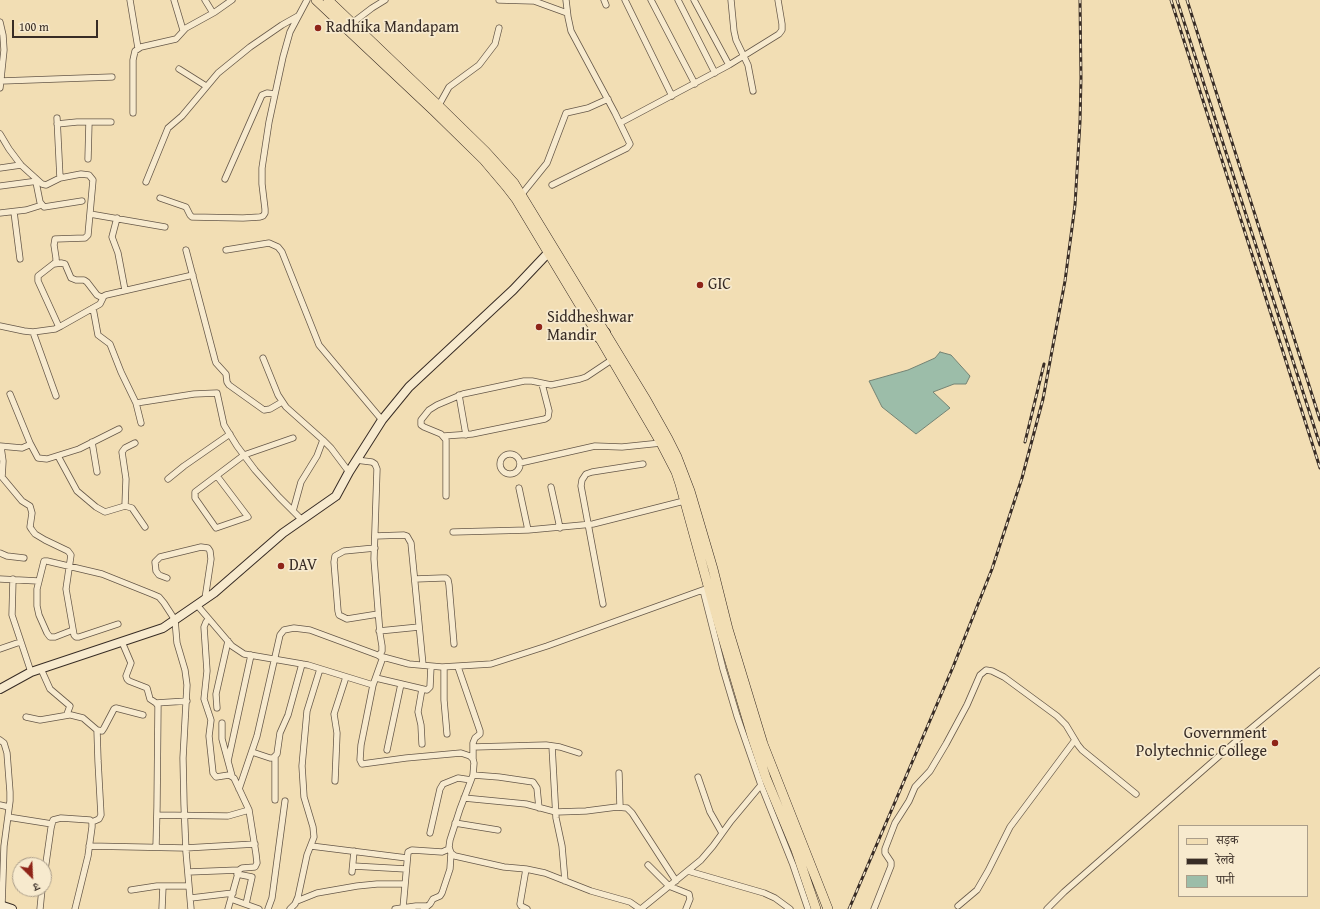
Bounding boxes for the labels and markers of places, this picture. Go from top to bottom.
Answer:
place label: Radhika Mandapam [326,18,459,38]
marker: Radhika Mandapam [313,23,323,33]
place label: GIC [708,275,731,295]
marker: GIC [695,280,705,290]
place label: Siddheshwar Mandir [547,308,633,346]
marker: Siddheshwar Mandir [534,322,544,332]
place label: DAV [289,556,317,576]
marker: DAV [276,561,286,571]
place label: Government Polytechnic College [1136,724,1267,762]
marker: Government Polytechnic College [1270,738,1280,748]

